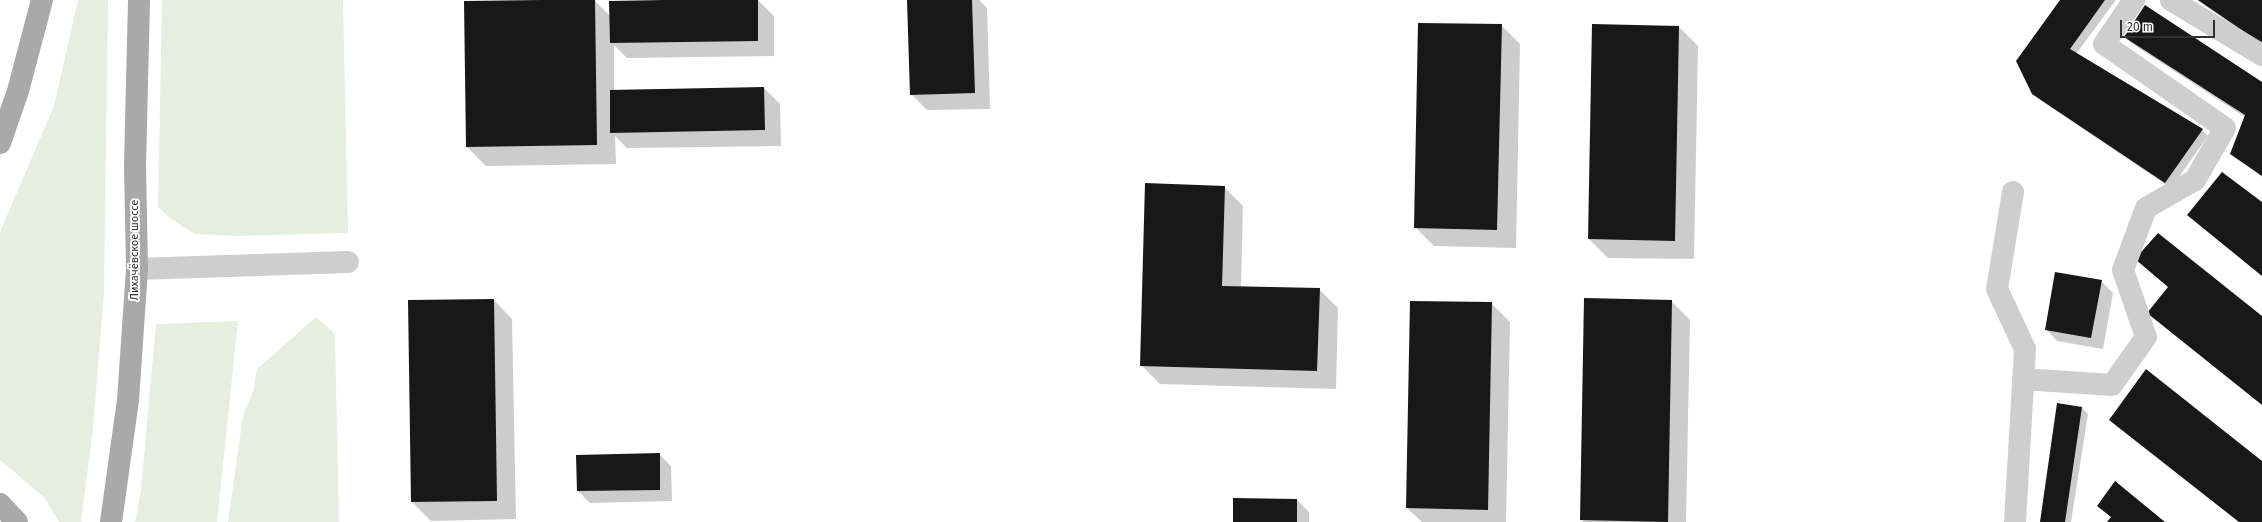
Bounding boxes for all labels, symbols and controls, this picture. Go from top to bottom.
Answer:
scale bar [2122,12,2217,38]
text: 20 m [2127,20,2153,34]
street label: Лихачёвское шоссе [128,200,142,300]

